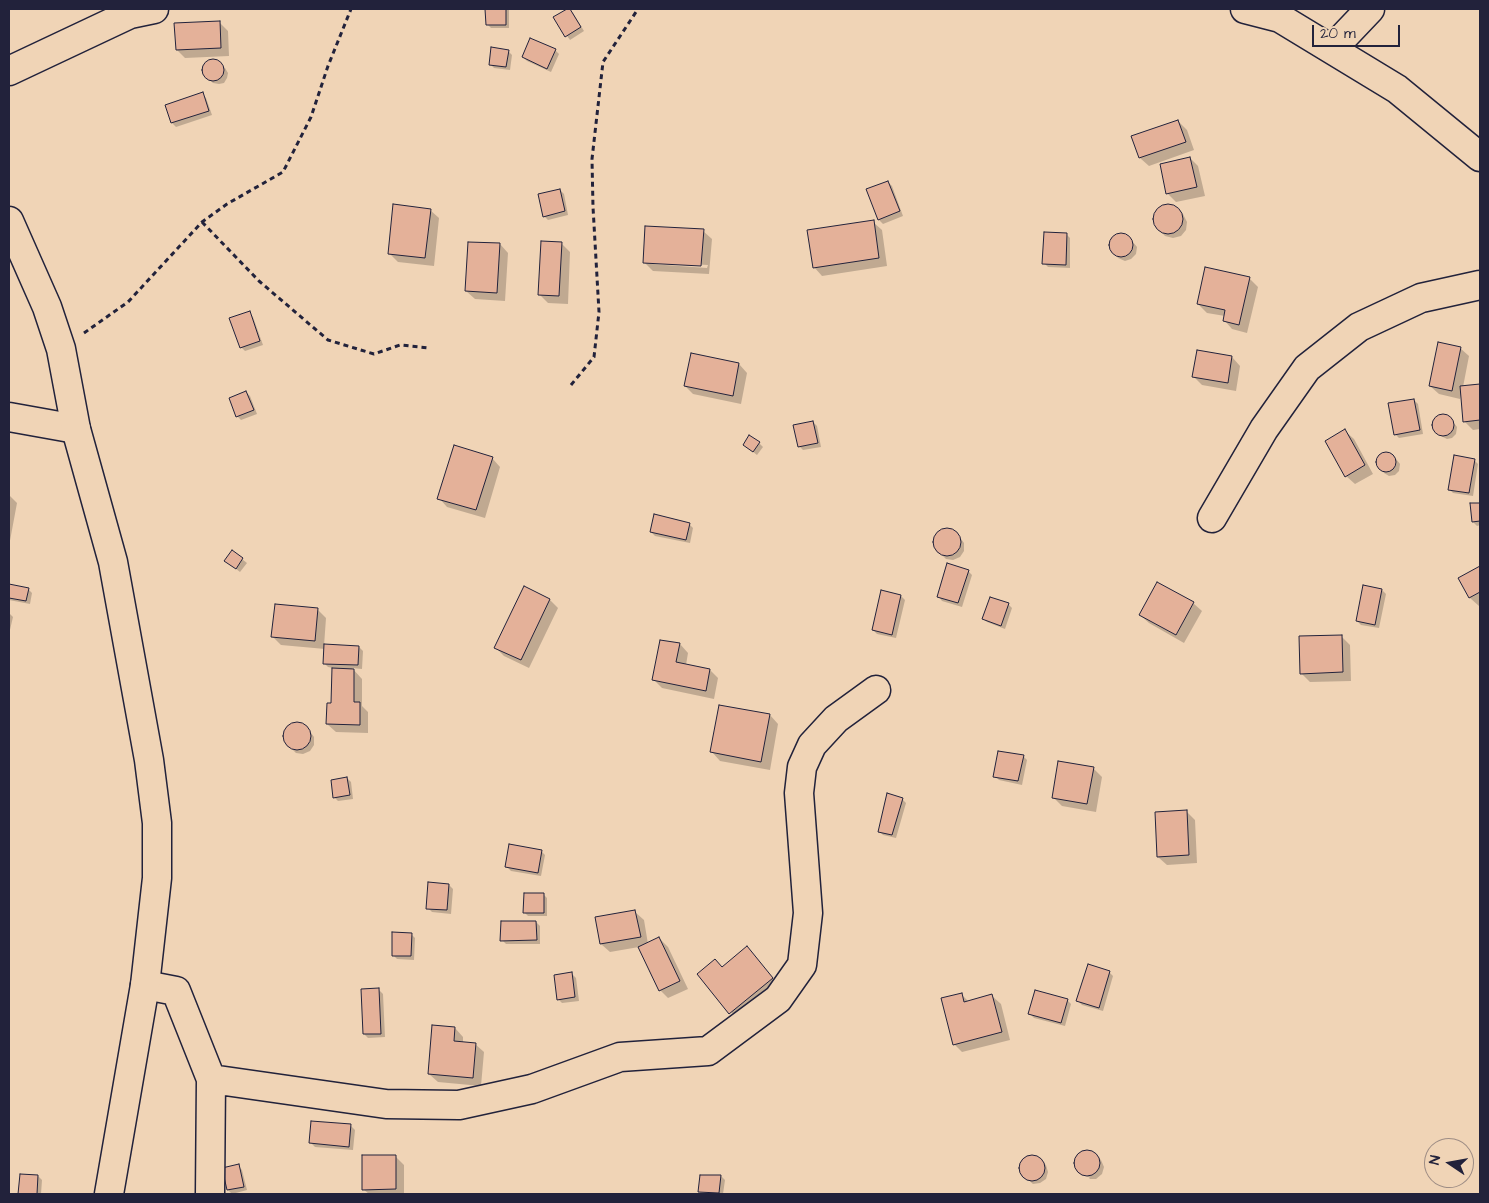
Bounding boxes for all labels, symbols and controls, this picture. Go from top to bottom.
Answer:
scale bar [1314,15,1402,47]
text: 20 m [1320,23,1356,44]
north arrow [1424,1138,1474,1188]
text: N [1425,1154,1446,1166]

